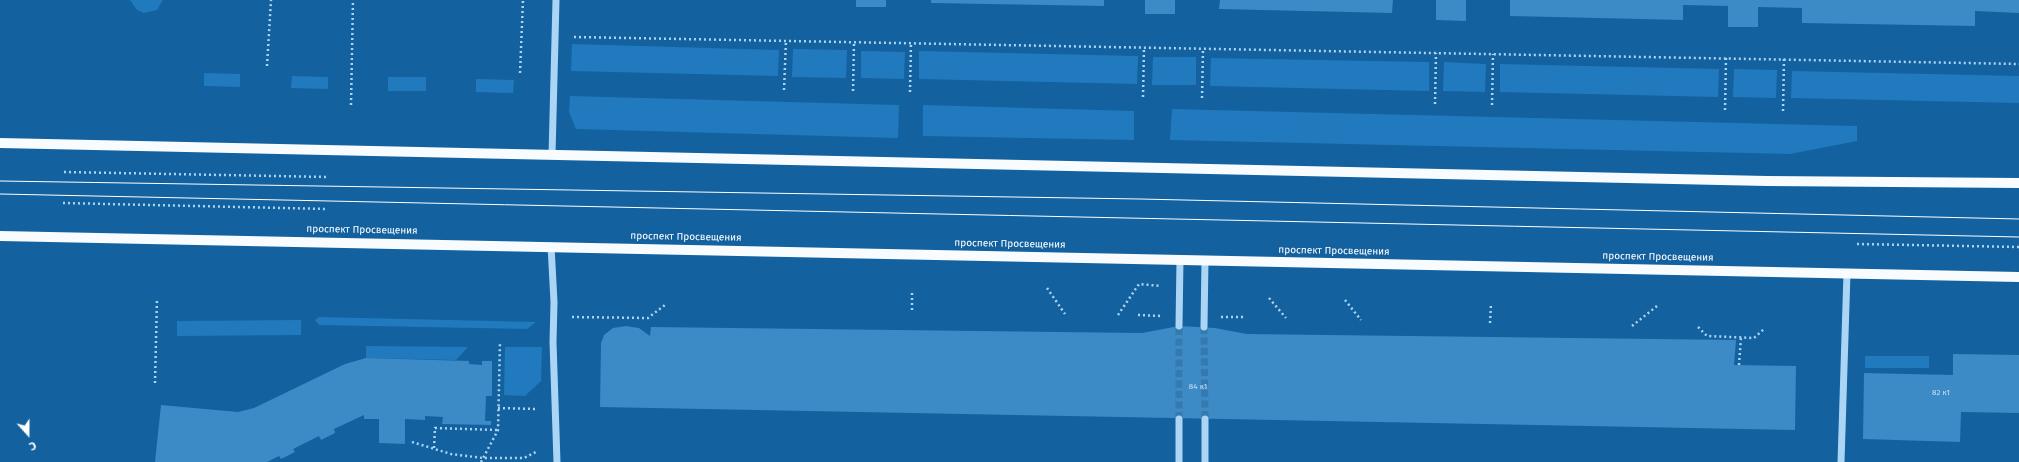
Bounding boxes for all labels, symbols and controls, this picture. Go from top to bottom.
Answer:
street label: проспект Просвещения [306,223,418,237]
street label: проспект Просвещения [630,230,742,244]
street label: проспект Просвещения [954,237,1066,251]
street label: проспект Просвещения [1278,244,1390,258]
street label: проспект Просвещения [1602,250,1714,264]
house number: 84 к1 [1189,382,1207,392]
house number: 82 к1 [1932,388,1950,398]
north arrow [8,414,48,454]
text: С [27,438,38,453]

